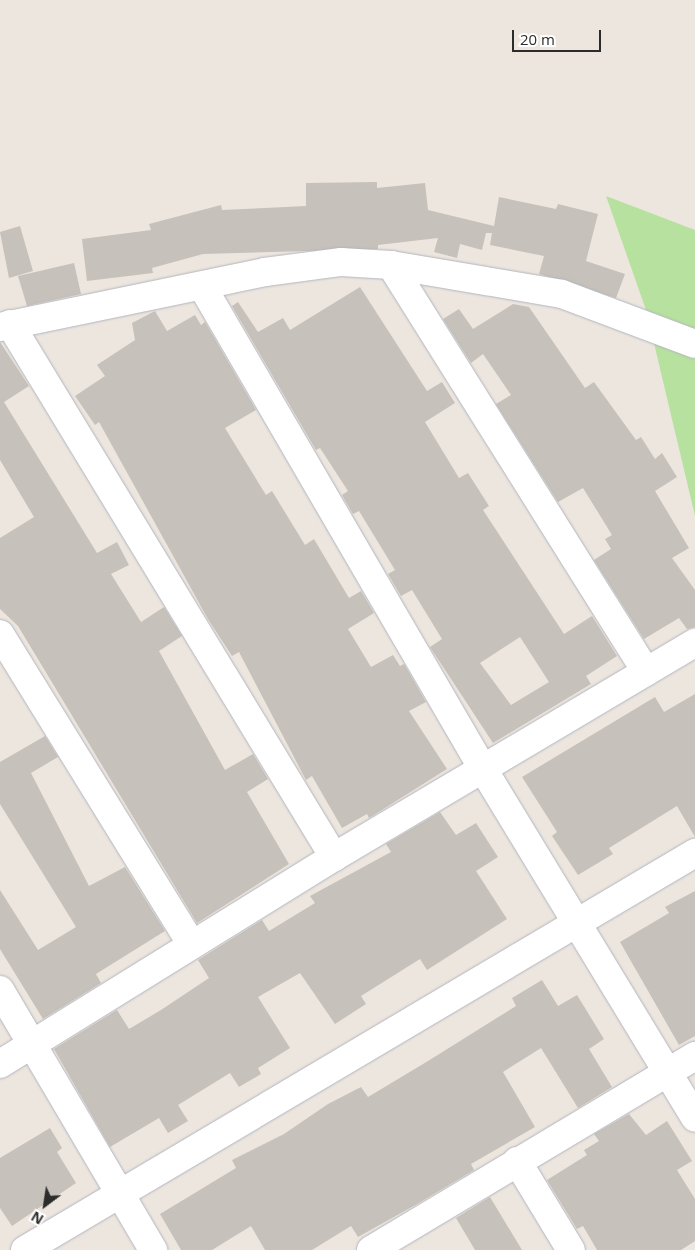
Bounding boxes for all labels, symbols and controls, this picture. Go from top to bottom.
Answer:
scale bar [515,20,604,52]
text: 20 m [520,29,555,49]
north arrow [20,1180,70,1230]
text: N [27,1207,47,1229]

